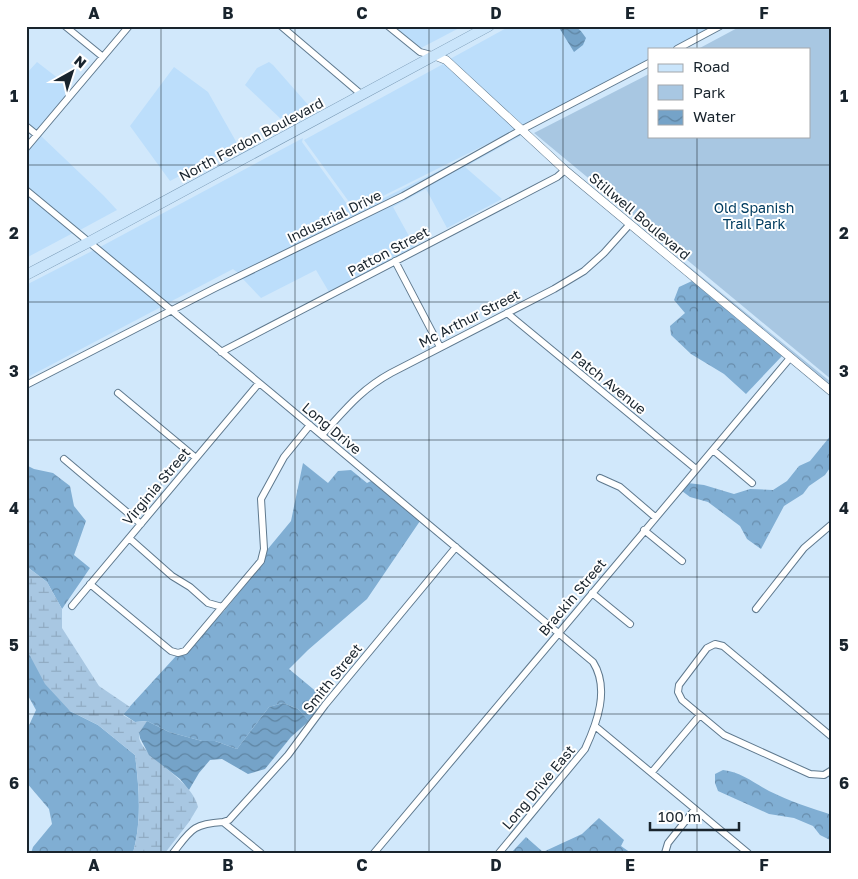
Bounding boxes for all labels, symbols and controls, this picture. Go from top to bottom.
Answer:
text: A [88,3,100,23]
text: B [222,3,234,23]
text: C [356,3,368,23]
text: D [490,3,502,23]
text: E [625,3,635,23]
text: F [759,3,769,23]
north arrow [48,48,98,98]
legend [648,48,810,138]
text: N [71,52,90,71]
text: Road [693,57,730,75]
text: Park [693,83,726,101]
text: 1 [10,86,18,106]
text: 1 [840,86,848,106]
street label: North Ferdon Boulevard [176,94,326,184]
text: Water [693,107,736,125]
street label: Stillwell Boulevard [586,169,694,263]
street label: Industrial Drive [284,186,384,246]
park label: Old Spanish Trail Park [714,199,794,232]
street label: Patton Street [344,222,432,280]
text: 2 [9,223,19,243]
text: 2 [839,223,849,243]
street label: Mc Arthur Street [416,285,522,351]
street label: Patch Avenue [568,347,650,417]
text: 3 [9,361,19,381]
text: 3 [839,361,849,381]
street label: Long Drive [299,398,365,458]
street label: Virginia Street [119,444,193,528]
text: 4 [9,498,19,518]
text: 4 [839,498,849,518]
street label: Brackin Street [535,555,609,639]
text: 5 [9,635,19,655]
text: 5 [839,635,849,655]
street label: Smith Street [299,640,365,716]
street label: Long Drive East [498,742,578,832]
text: 6 [9,773,19,793]
text: 6 [839,773,849,793]
scale bar [650,799,739,831]
text: 100 m [658,807,701,825]
text: A [88,855,100,875]
text: B [222,855,234,875]
text: C [356,855,368,875]
text: D [490,855,502,875]
text: E [625,855,635,875]
text: F [759,855,769,875]

